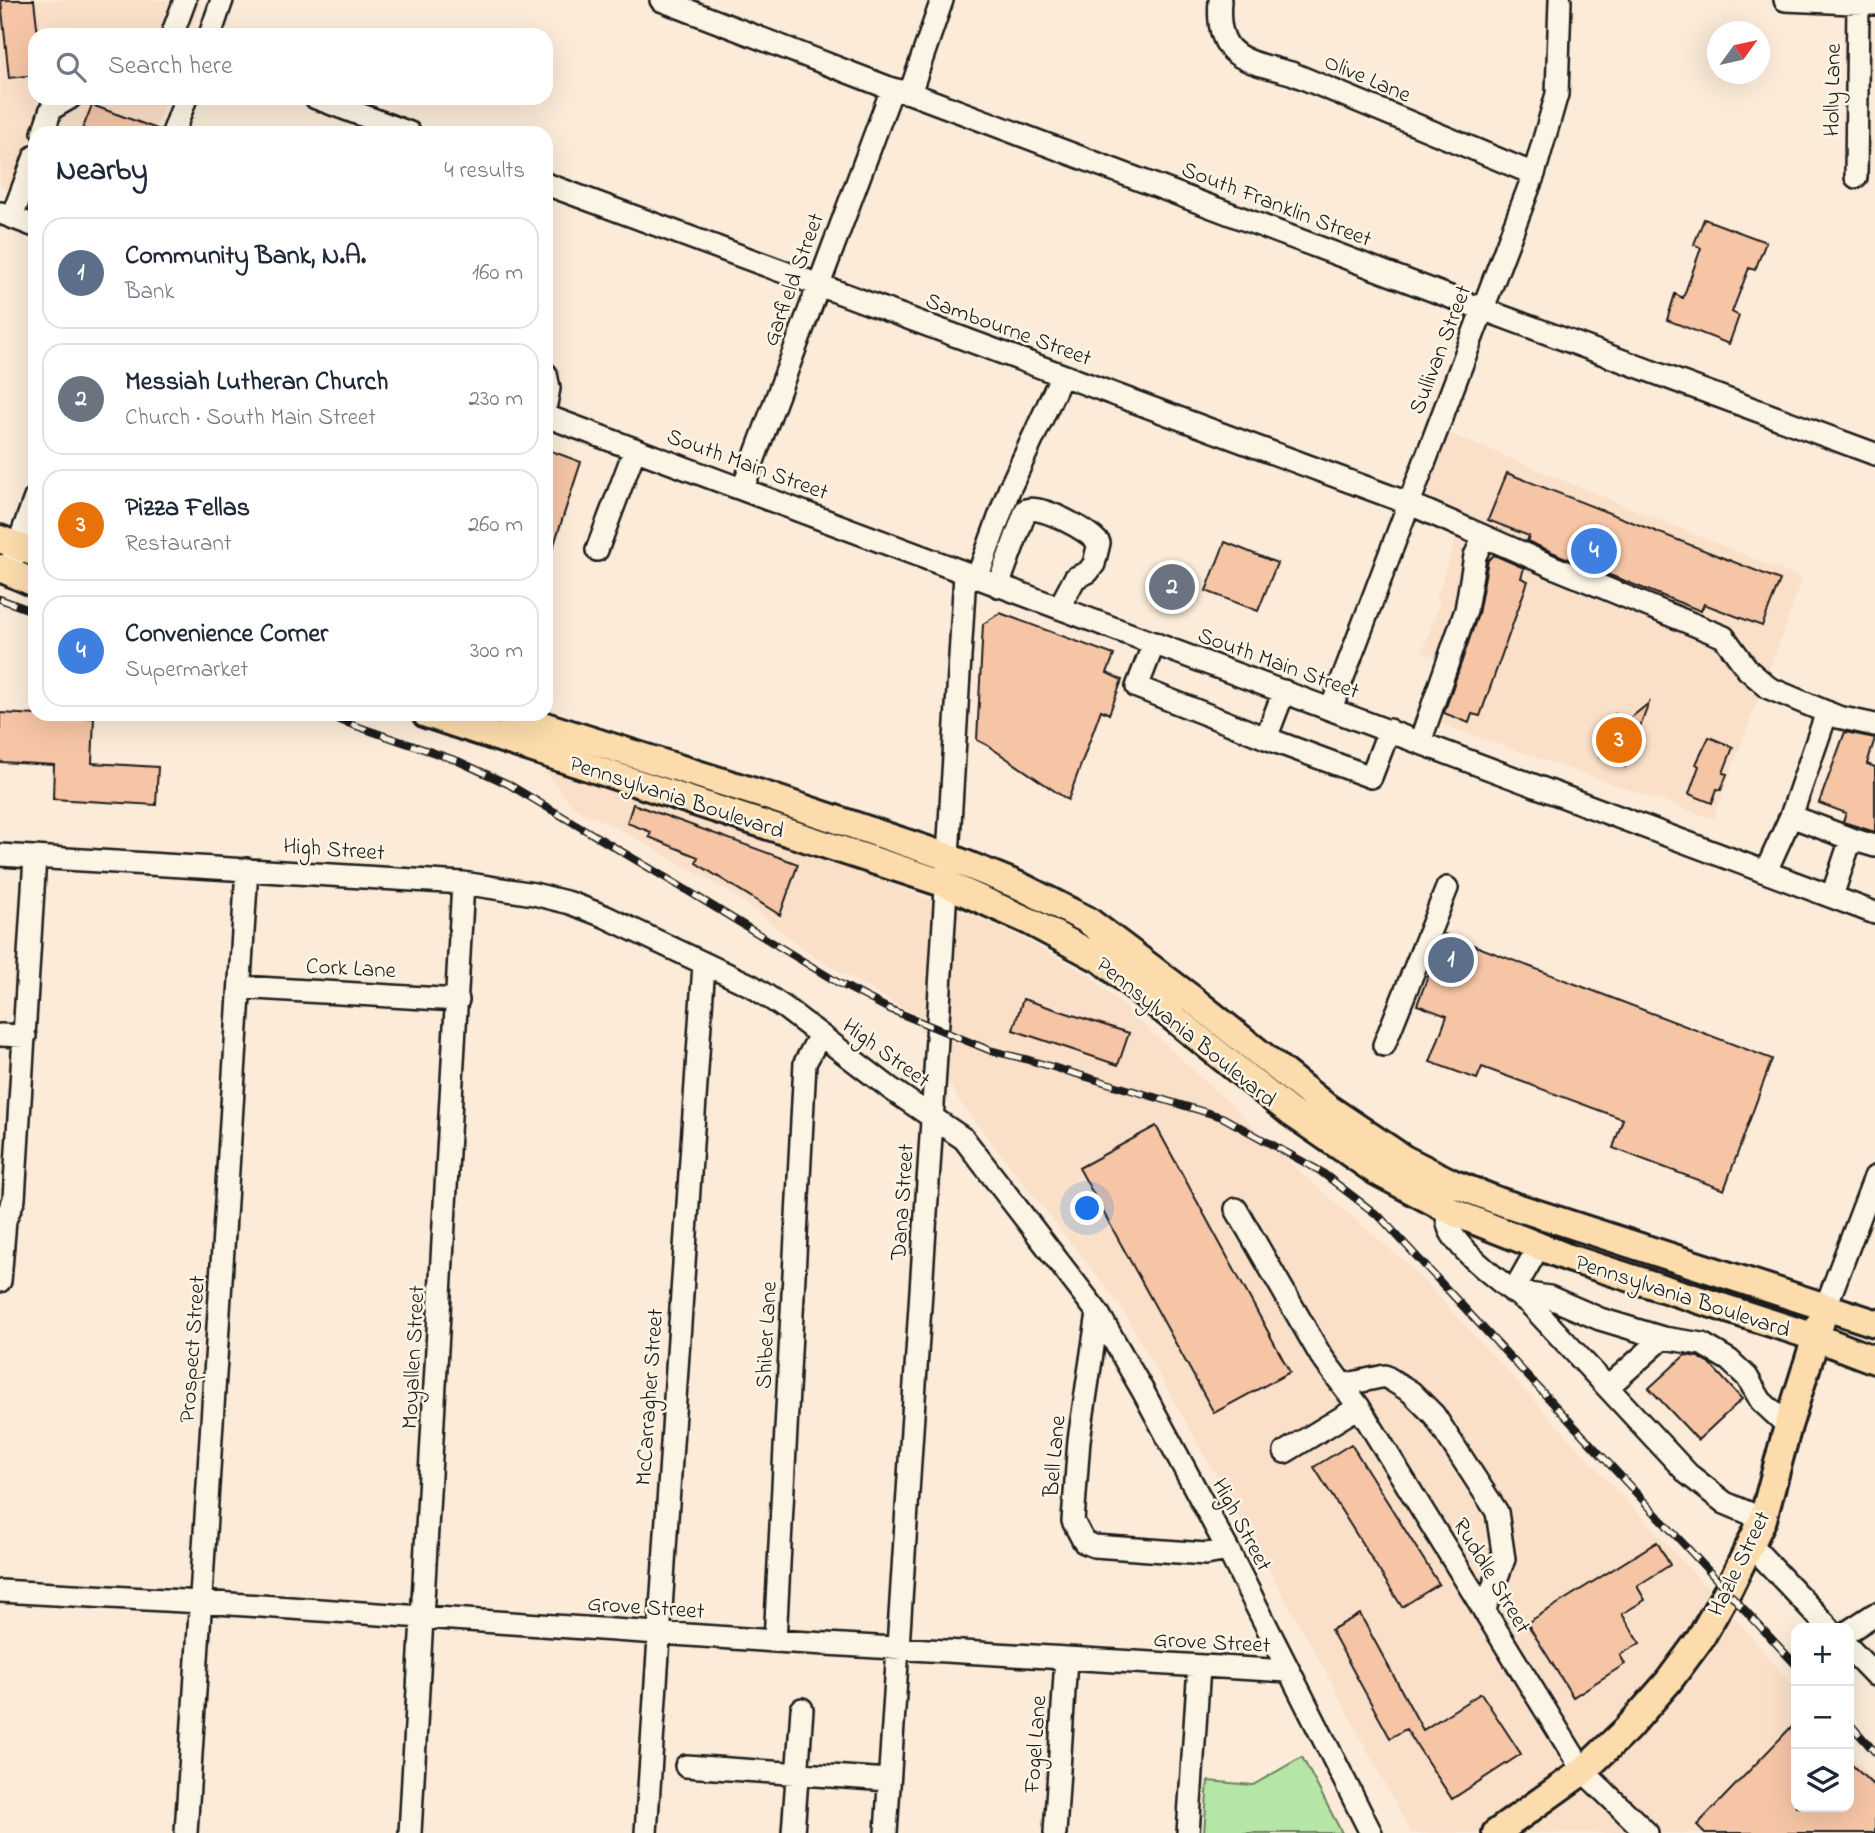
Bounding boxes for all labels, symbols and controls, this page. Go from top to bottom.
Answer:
north arrow [1707,21,1770,84]
search box [28,28,553,105]
street label: Holly Lane [1816,42,1853,137]
street label: Olive Lane [1319,46,1416,113]
icon: search [52,48,90,86]
text: Search here [108,48,233,86]
text: Nearby [56,150,148,194]
street label: South Franklin Street [1176,154,1376,257]
text: 4 results [444,155,525,188]
street label: Garfield Street [755,208,834,351]
text: Community Bank, N.A. [125,238,366,276]
text: 1 [77,257,85,290]
text: 160 m [472,257,523,290]
text: Bank [125,276,174,309]
street label: Sullivan Street [1402,280,1481,419]
street label: Sambourne Street [920,285,1096,376]
text: Messiah Lutheran Church [125,364,388,402]
text: 2 [75,383,87,416]
text: 230 m [469,383,523,416]
text: Church · South Main Street [125,402,376,435]
street label: South Main Street [662,421,833,510]
text: Pizza Fellas [125,490,250,528]
text: 3 [76,509,86,542]
text: 260 m [468,509,523,542]
pin: 4 [1571,525,1617,577]
text: Restaurant [125,528,232,561]
pin: 2 [1149,561,1195,613]
text: Convenience Corner [125,616,328,654]
street label: South Main Street [1193,620,1364,709]
text: 4 [76,635,86,668]
text: 300 m [470,635,523,668]
text: Supermarket [125,654,248,687]
pin: 3 [1596,714,1642,766]
street label: Pennsylvania Boulevard [564,748,788,851]
street label: High Street [282,830,386,872]
pin: 1 [1428,934,1474,986]
street label: Pennsylvania Boulevard [1087,950,1283,1118]
street label: Cork Lane [305,951,397,988]
street label: High Street [834,1011,937,1098]
street label: Dana Street [883,1143,924,1263]
your location [1070,1191,1104,1225]
street label: Pennsylvania Boulevard [1570,1247,1794,1350]
street label: Prospect Street [172,1274,215,1424]
street label: Shiber Lane [748,1280,787,1390]
street label: Moyallen Street [394,1284,437,1430]
street label: McCarragher Street [628,1307,674,1487]
street label: Bell Lane [1035,1413,1076,1499]
street label: High Street [1201,1473,1279,1578]
street label: Hazle Street [1701,1506,1780,1622]
street label: Ruddle Street [1443,1512,1538,1641]
street label: Grove Street [586,1588,706,1629]
map controls [1791,1623,1854,1812]
button: + [1791,1623,1854,1686]
street label: Grove Street [1153,1624,1271,1663]
button: − [1791,1686,1854,1749]
street label: Fogel Lane [1017,1694,1057,1795]
button: layers [1791,1749,1854,1812]

